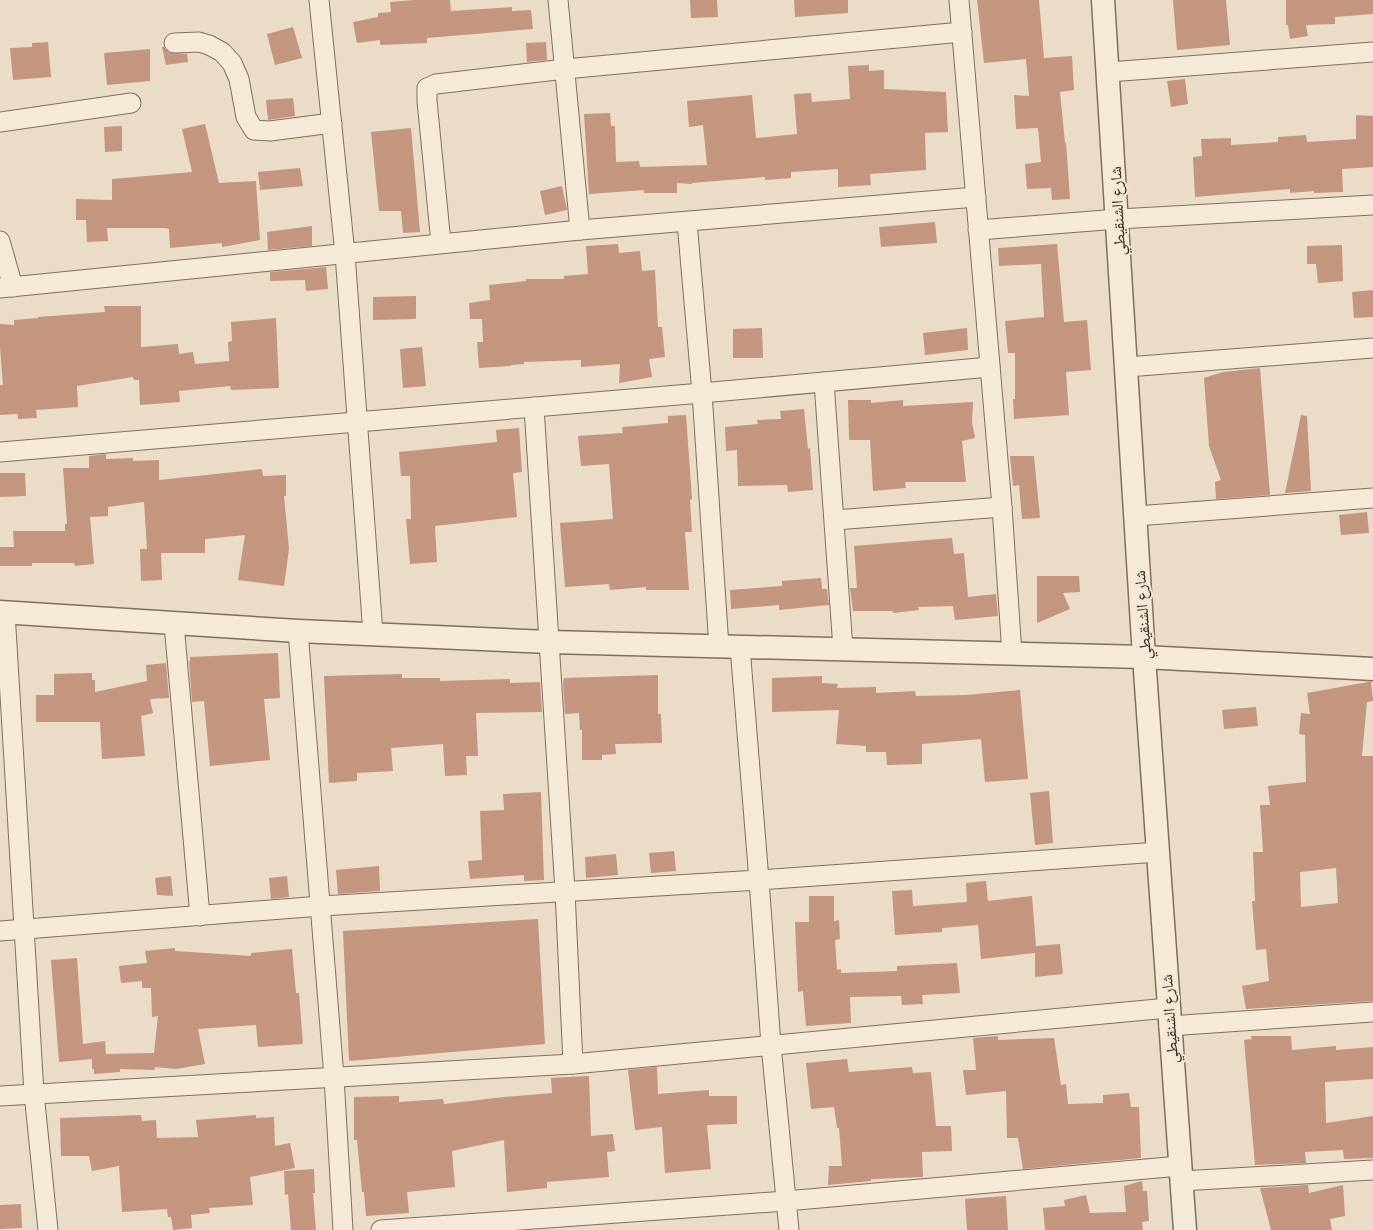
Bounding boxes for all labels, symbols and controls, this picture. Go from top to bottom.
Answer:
street label: شارع الشنقيطي [1105,166,1132,256]
street label: شارع الشنقيطي [1129,569,1158,660]
street label: شارع الشنقيطي [1156,973,1185,1064]

